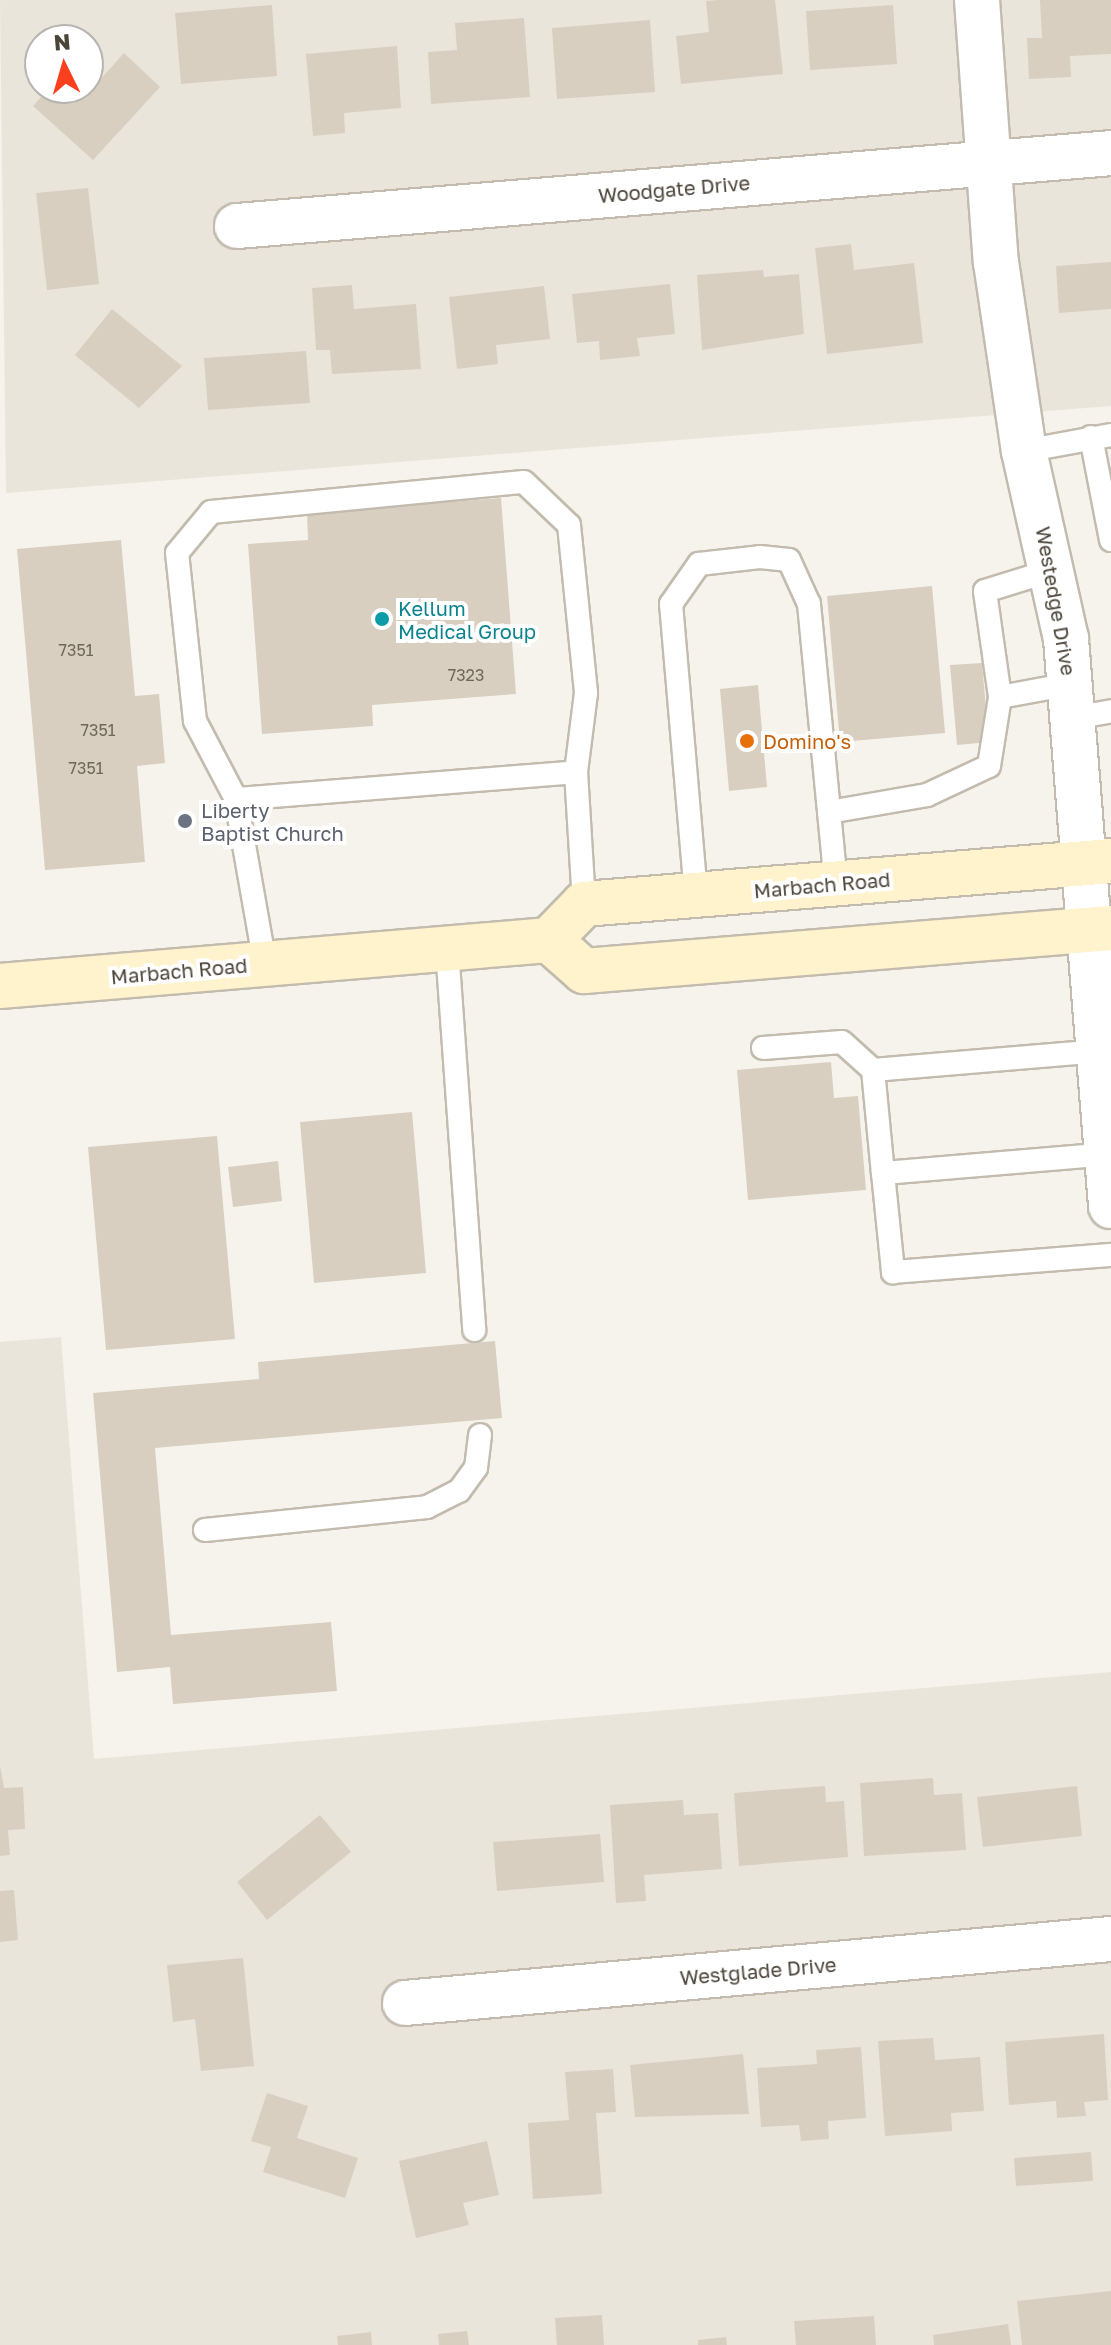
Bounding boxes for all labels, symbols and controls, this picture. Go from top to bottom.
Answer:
north arrow [24,24,104,104]
text: N [53,27,72,56]
street label: Woodgate Drive [597,170,751,208]
street label: Westedge Drive [1031,525,1081,677]
place label: Kellum Medical Group [398,596,536,643]
marker: Kellum Medical Group [373,610,391,628]
house number: 7351 [59,640,93,660]
house number: 7323 [448,665,484,685]
house number: 7351 [81,720,115,740]
place label: Domino's [763,729,851,753]
marker: Domino's [738,732,756,750]
house number: 7351 [69,758,103,778]
place label: Liberty Baptist Church [201,798,344,845]
marker: Liberty Baptist Church [176,812,194,830]
street label: Marbach Road [753,867,891,903]
street label: Marbach Road [110,953,248,989]
street label: Westglade Drive [679,1952,837,1990]

